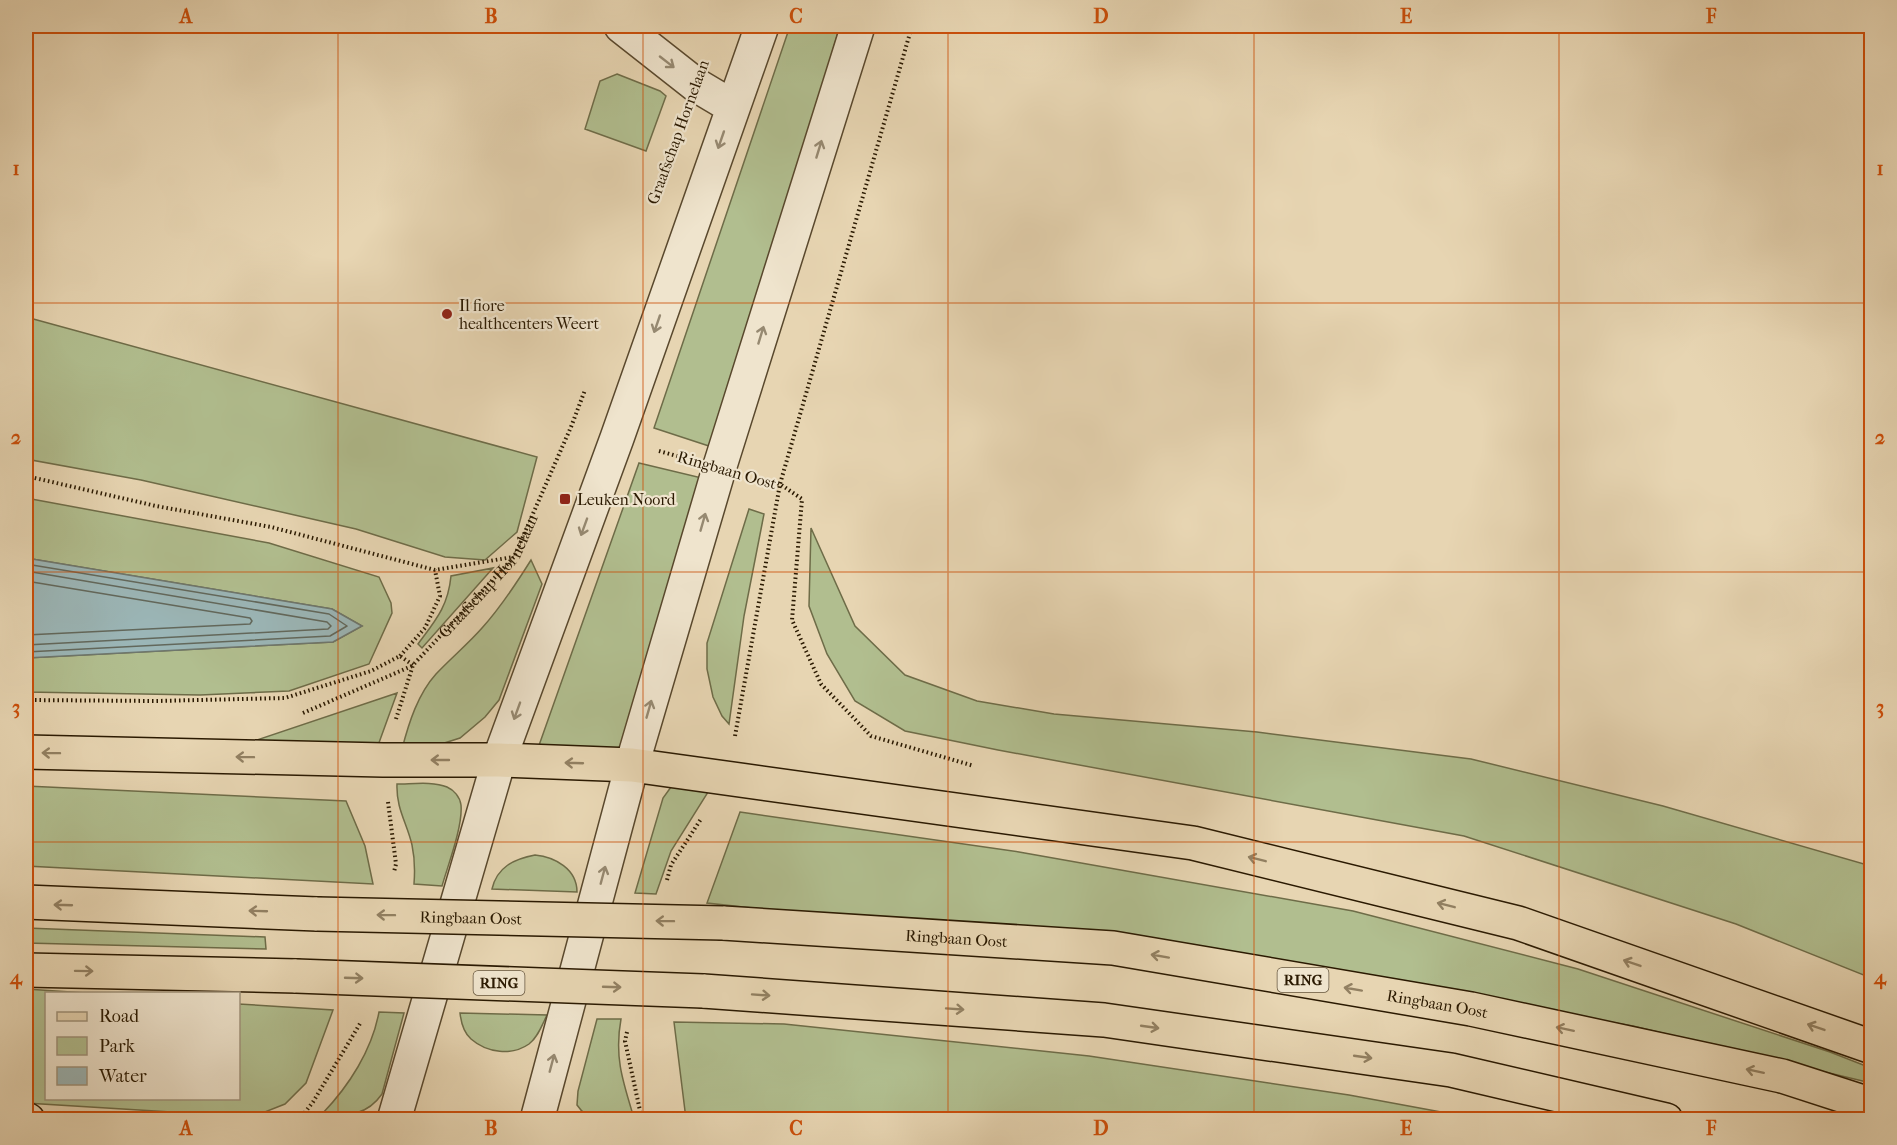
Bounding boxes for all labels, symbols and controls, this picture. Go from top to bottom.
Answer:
text: A [178,5,194,28]
text: B [484,5,498,28]
text: C [789,5,803,28]
text: D [1093,5,1109,28]
text: E [1400,5,1412,28]
text: F [1705,5,1717,28]
one-way arrow [659,55,675,68]
street label: Graafschap Hornelaan [643,56,713,207]
one-way arrow [715,130,726,149]
one-way arrow [814,140,825,159]
text: 1 [12,157,20,180]
text: 1 [1876,157,1884,180]
place label: Il fiore healthcenters Weert [459,296,599,333]
marker: Il fiore healthcenters Weert [440,307,454,321]
one-way arrow [650,314,661,333]
one-way arrow [756,326,767,345]
text: 2 [11,426,21,449]
text: 2 [1875,426,1885,449]
street label: Ringbaan Oost [675,447,779,493]
place label: Leuken Noord [577,490,676,509]
marker: Leuken Noord [558,492,572,506]
street label: Graafschap Hornelaan [434,511,541,641]
one-way arrow [698,513,710,532]
one-way arrow [577,518,588,536]
text: 3 [12,696,20,719]
text: 3 [1876,696,1884,719]
one-way arrow [644,700,655,719]
one-way arrow [510,701,521,719]
one-way arrow [41,747,61,759]
one-way arrow [236,751,256,763]
one-way arrow [431,754,451,766]
one-way arrow [564,757,584,768]
one-way arrow [1248,852,1267,864]
one-way arrow [598,866,609,885]
one-way arrow [54,899,74,910]
one-way arrow [1437,899,1456,910]
one-way arrow [249,906,269,917]
street label: Ringbaan Oost [420,907,523,928]
one-way arrow [376,909,396,921]
one-way arrow [655,916,675,927]
street label: Ringbaan Oost [905,925,1009,951]
one-way arrow [1151,951,1171,962]
one-way arrow [1623,956,1642,967]
text: 4 [9,966,23,990]
one-way arrow [73,966,93,977]
text: 4 [1873,966,1887,990]
road number: RING [1278,968,1328,992]
road number: RING [474,971,524,995]
one-way arrow [344,972,364,983]
one-way arrow [602,982,622,993]
one-way arrow [1343,983,1363,994]
street label: Ringbaan Oost [1385,985,1490,1022]
one-way arrow [750,990,770,1001]
legend [45,992,240,1100]
one-way arrow [945,1004,965,1015]
text: Road [99,1006,139,1027]
one-way arrow [1139,1021,1159,1032]
one-way arrow [1807,1021,1826,1032]
one-way arrow [1555,1023,1575,1034]
text: Park [99,1036,136,1057]
one-way arrow [1353,1052,1373,1063]
one-way arrow [547,1054,559,1073]
one-way arrow [1746,1064,1765,1076]
text: Water [98,1066,147,1087]
text: A [178,1117,194,1140]
text: B [484,1117,498,1140]
text: C [789,1117,803,1140]
text: D [1093,1117,1109,1140]
text: E [1400,1117,1412,1140]
text: F [1705,1117,1717,1140]

